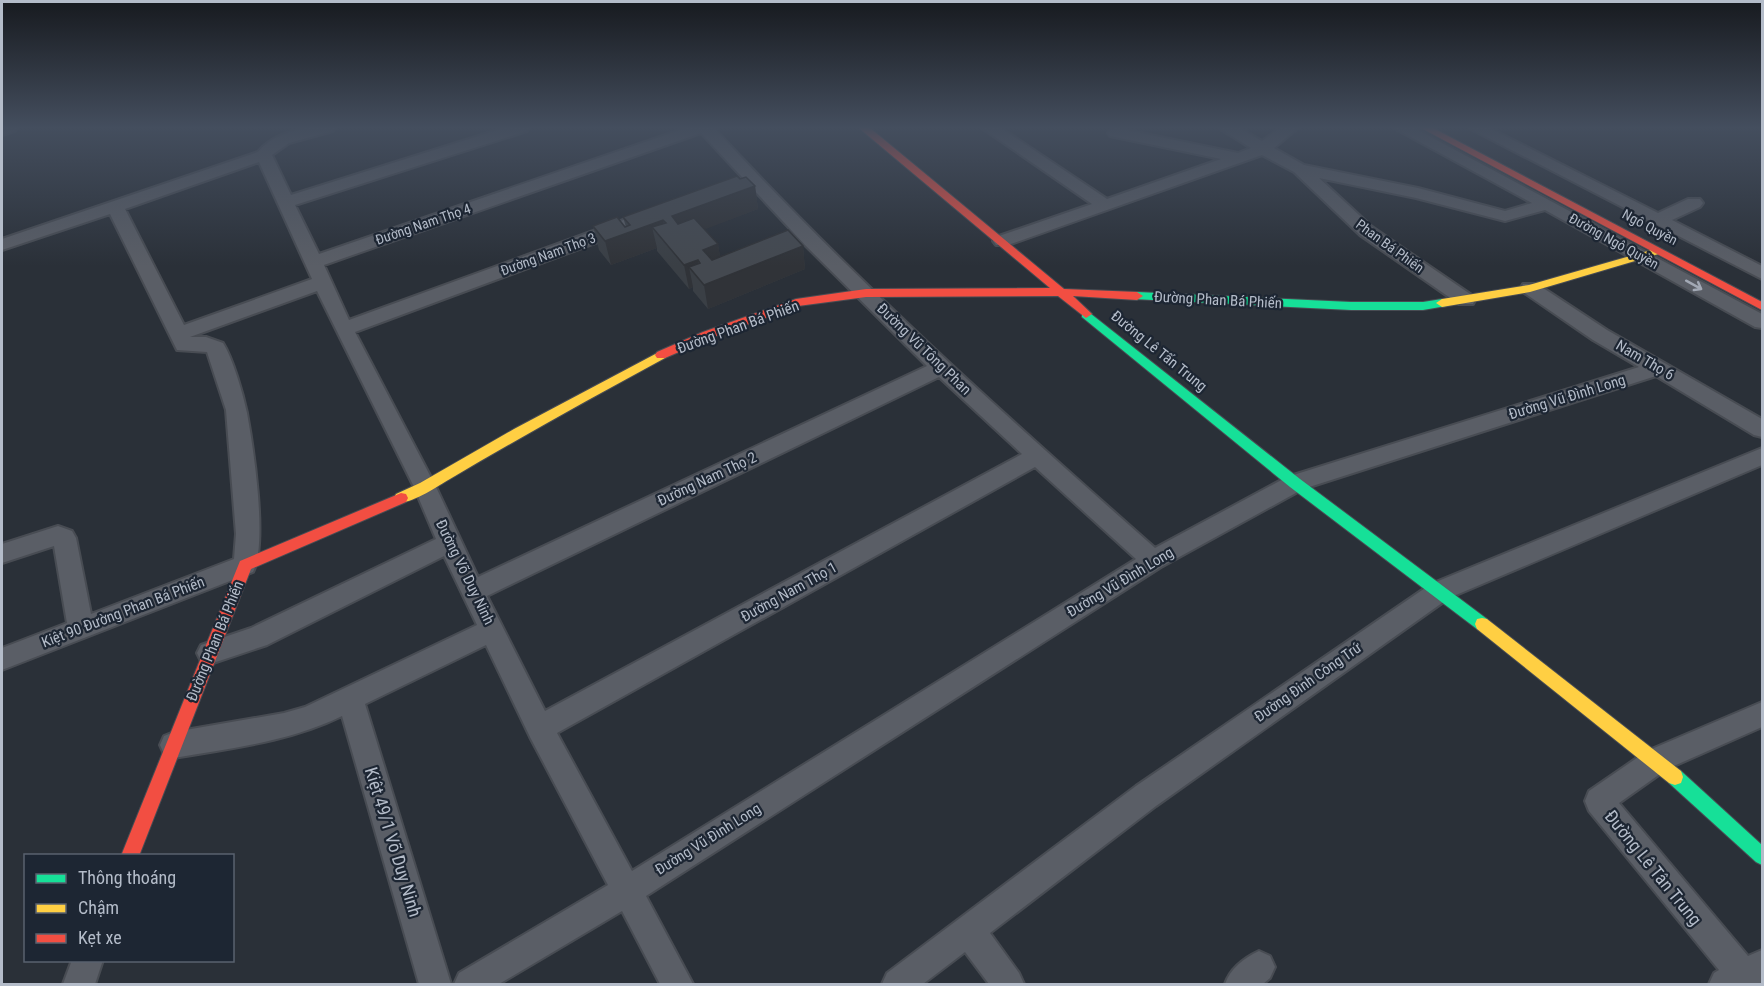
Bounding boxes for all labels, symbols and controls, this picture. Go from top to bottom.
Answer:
street label: Đường Nam Thọ 4 [373,200,473,248]
street label: Ngô Quyền [1620,206,1680,248]
street label: Đường Ngô Quyền [1566,210,1662,272]
street label: Phan Bá Phiến [1353,216,1427,276]
street label: Đường Nam Thọ 3 [498,229,598,279]
one-way arrow [1685,279,1702,291]
street label: Đường Phan Bá Phiến [1153,288,1283,312]
street label: Đường Phan Bá Phiến [675,297,801,357]
street label: Đường Vũ Tông Phan [873,299,975,399]
street label: Đường Lê Tấn Trung [1107,307,1211,395]
street label: Nam Thọ 6 [1613,336,1677,384]
street label: Đường Vũ Đình Long [1506,371,1628,423]
street label: Đường Nam Thọ 2 [655,448,759,510]
street label: Đường Võ Duy Ninh [432,517,498,627]
street label: Đường Vũ Đình Long [1063,543,1177,621]
street label: Đường Nam Thọ 1 [738,558,840,626]
street label: Kiệt 90 Đường Phan Bá Phiến [39,573,207,651]
street label: Đường Phan Bá Phiến [183,578,247,704]
street label: Đường Đinh Công Trứ [1251,638,1366,726]
street label: Kiệt 49/1 Võ Duy Ninh [361,764,426,919]
street label: Đường Vũ Đình Long [652,799,764,879]
street label: Đường Lê Tân Trung [1601,806,1706,929]
legend [24,854,234,962]
text: Thông thoáng [78,867,176,888]
text: Chậm [78,897,119,918]
text: Kẹt xe [78,927,122,948]

